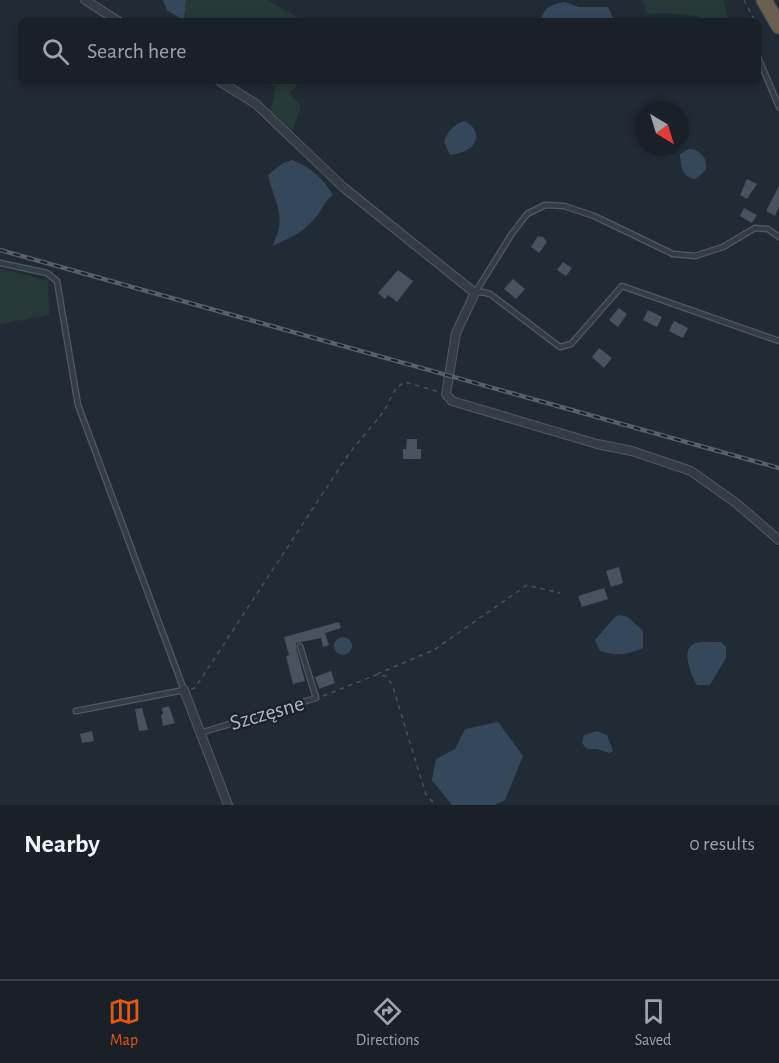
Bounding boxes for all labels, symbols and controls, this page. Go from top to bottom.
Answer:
search box [18,18,761,84]
icon: search [39,35,72,68]
text: Search here [87,40,186,62]
north arrow [635,102,689,156]
street label: Szczęsne [227,692,307,734]
text: Nearby [24,831,100,857]
text: 0 results [689,834,755,854]
tab: Map [108,995,141,1050]
tab: Directions [356,995,420,1050]
tab: Saved [635,995,671,1050]

